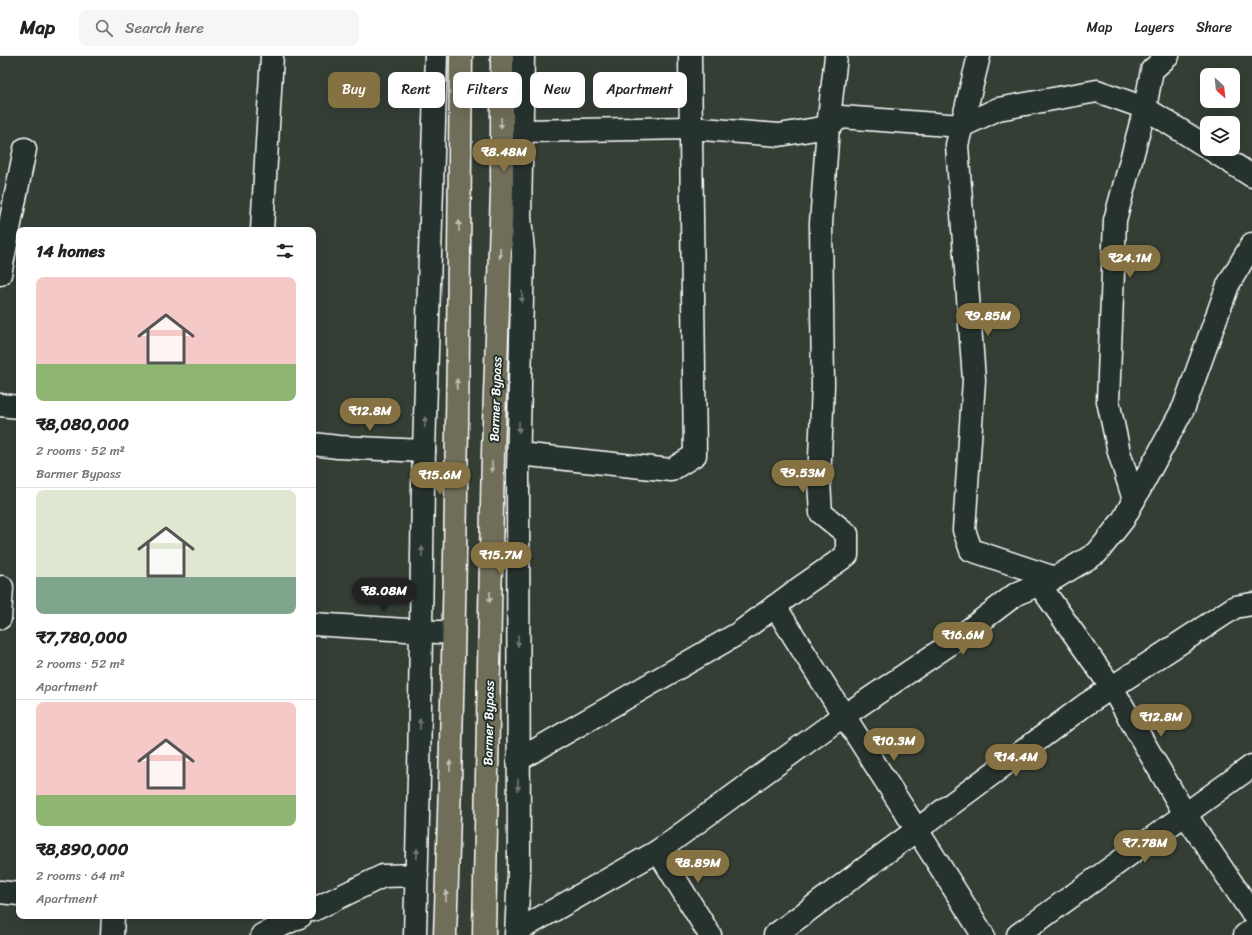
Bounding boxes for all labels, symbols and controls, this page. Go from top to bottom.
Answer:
search box [79,10,359,46]
text: Map [20,11,55,44]
text: Search here [125,15,204,41]
text: Map [1087,15,1112,40]
text: Layers [1134,15,1174,40]
text: Share [1196,15,1232,40]
icon: search [93,17,115,39]
north arrow [1200,68,1240,108]
map controls [1200,68,1240,156]
chip: Buy [328,72,380,108]
chip: Rent [388,72,445,108]
chip: Filters [453,72,522,108]
chip: New [530,72,585,108]
chip: Apartment [593,72,687,108]
button: layers [1200,116,1240,156]
one-way arrow [498,117,504,130]
pin: ₹8.48M [471,139,537,173]
text: ₹8.48M [481,140,527,163]
one-way arrow [456,219,462,232]
text: 14 homes [36,236,105,266]
icon: filters [274,240,296,262]
pin: ₹24.1M [1097,245,1163,279]
text: ₹24.1M [1108,246,1152,269]
one-way arrow [496,247,503,259]
one-way arrow [519,291,525,304]
icon: home [130,303,202,375]
pin: ₹9.85M [955,303,1021,337]
text: ₹9.85M [965,304,1011,327]
street label: Barmer Bypass [483,355,509,442]
one-way arrow [454,377,460,390]
pin: ₹12.8M [337,398,403,432]
text: ₹12.8M [349,399,391,422]
text: ₹8,080,000 [36,409,129,439]
one-way arrow [422,415,428,428]
one-way arrow [516,421,522,434]
text: 2 rooms · 52 m² [36,439,125,462]
pin: ₹9.53M [770,460,836,494]
one-way arrow [489,461,496,473]
text: ₹9.53M [781,461,825,484]
text: Barmer Bypass [36,462,121,485]
pin: ₹15.6M [407,462,473,496]
text: ₹15.6M [419,463,461,486]
icon: home [130,516,202,588]
pin: ₹15.7M [468,542,534,576]
text: ₹15.7M [480,543,522,566]
one-way arrow [419,545,425,558]
pin: ₹8.08M [351,578,417,612]
text: ₹8.08M [361,579,407,602]
one-way arrow [487,591,493,604]
text: ₹7,780,000 [36,622,127,652]
pin: ₹16.6M [930,622,996,656]
text: ₹16.6M [942,623,984,646]
one-way arrow [515,635,521,648]
text: 2 rooms · 52 m² [36,652,125,675]
text: Apartment [36,675,97,698]
street label: Barmer Bypass [476,679,501,766]
pin: ₹12.8M [1128,704,1194,738]
text: ₹12.8M [1140,705,1182,728]
one-way arrow [417,717,423,730]
icon: home [130,728,202,800]
pin: ₹10.3M [861,728,927,762]
text: ₹10.3M [873,729,915,752]
pin: ₹14.4M [983,744,1049,778]
text: ₹14.4M [994,745,1038,768]
one-way arrow [447,760,454,772]
one-way arrow [515,779,521,792]
pin: ₹7.78M [1112,830,1178,864]
text: ₹7.78M [1123,831,1167,854]
text: ₹8,890,000 [36,834,129,864]
one-way arrow [414,848,421,860]
pin: ₹8.89M [665,850,731,884]
text: ₹8.89M [675,851,721,874]
text: 2 rooms · 64 m² [36,864,125,887]
text: Apartment [36,887,97,910]
one-way arrow [443,890,450,902]

